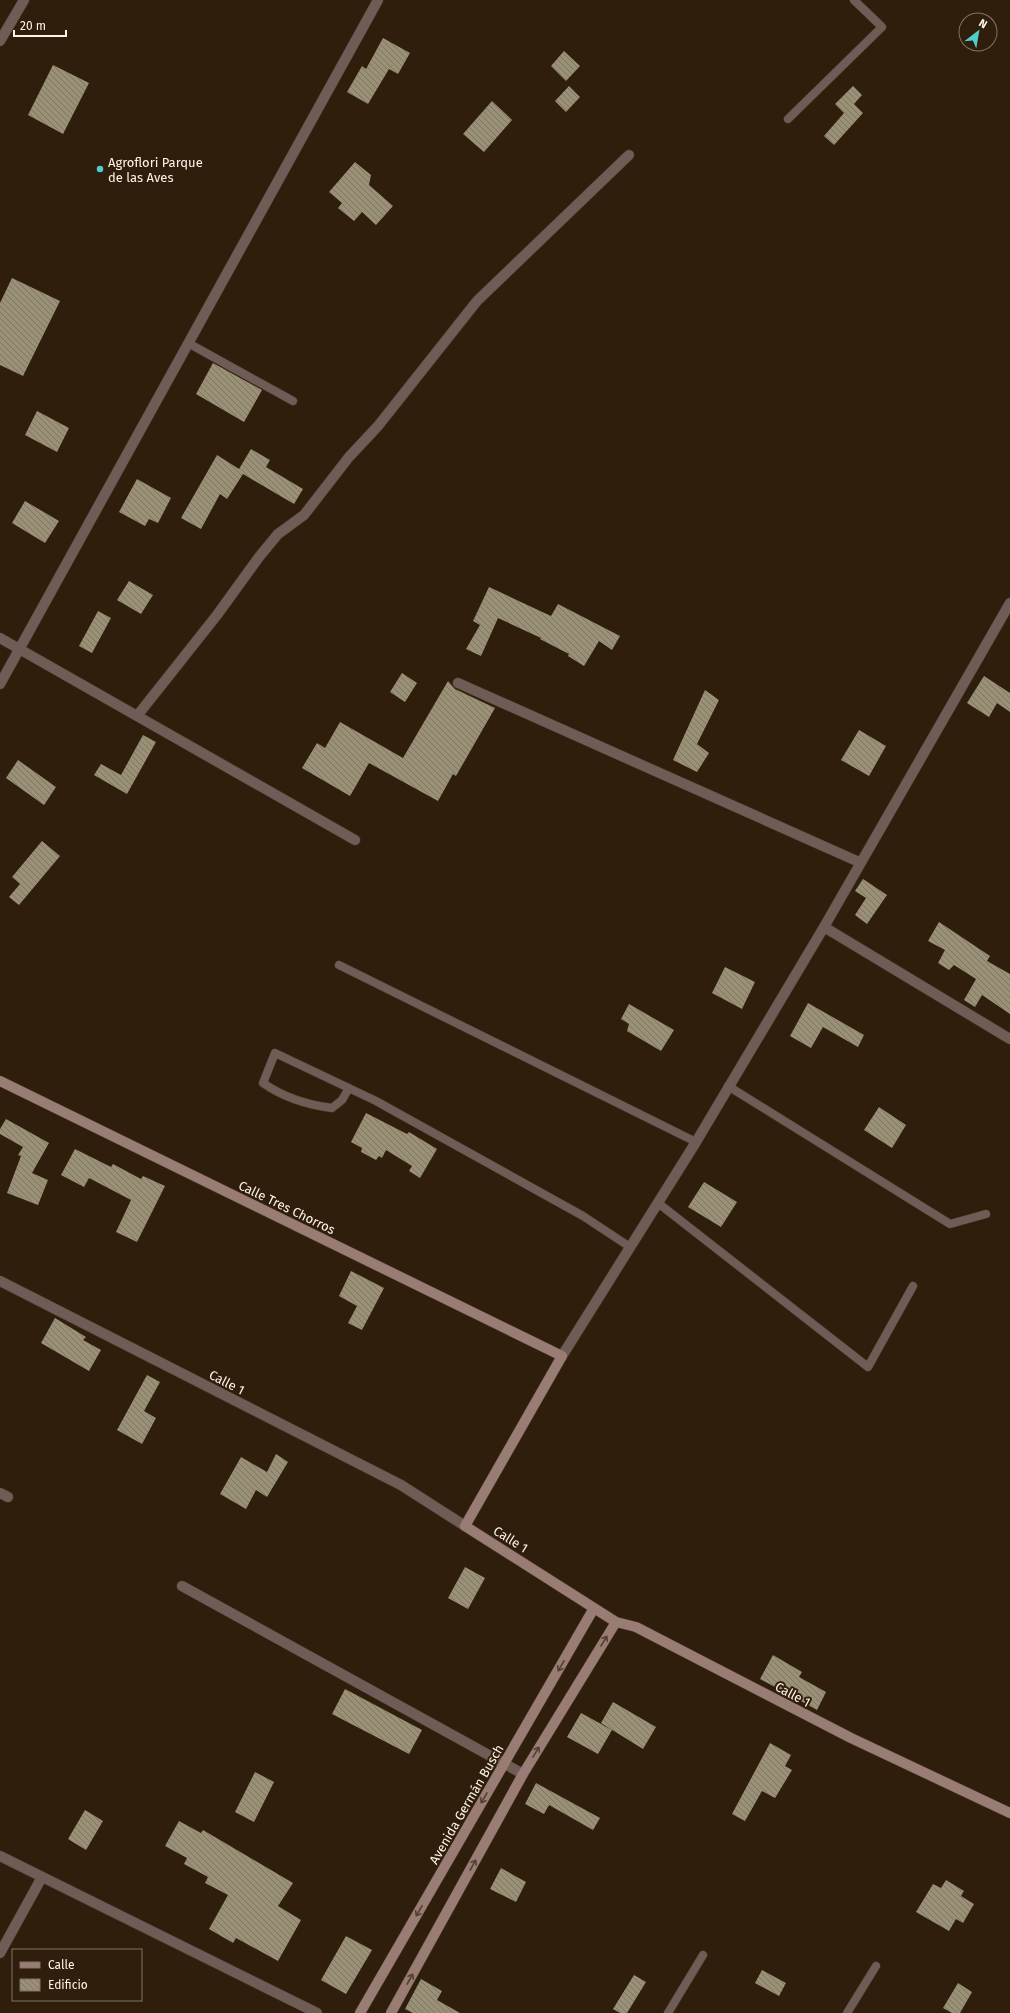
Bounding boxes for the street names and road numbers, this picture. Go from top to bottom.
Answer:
street label: Calle Tres Chorros [236,1178,337,1237]
street label: Calle 1 [207,1367,247,1398]
street label: Calle 1 [491,1523,531,1556]
street label: Calle 1 [773,1679,813,1710]
street label: Avenida Germán Busch [426,1742,507,1867]

